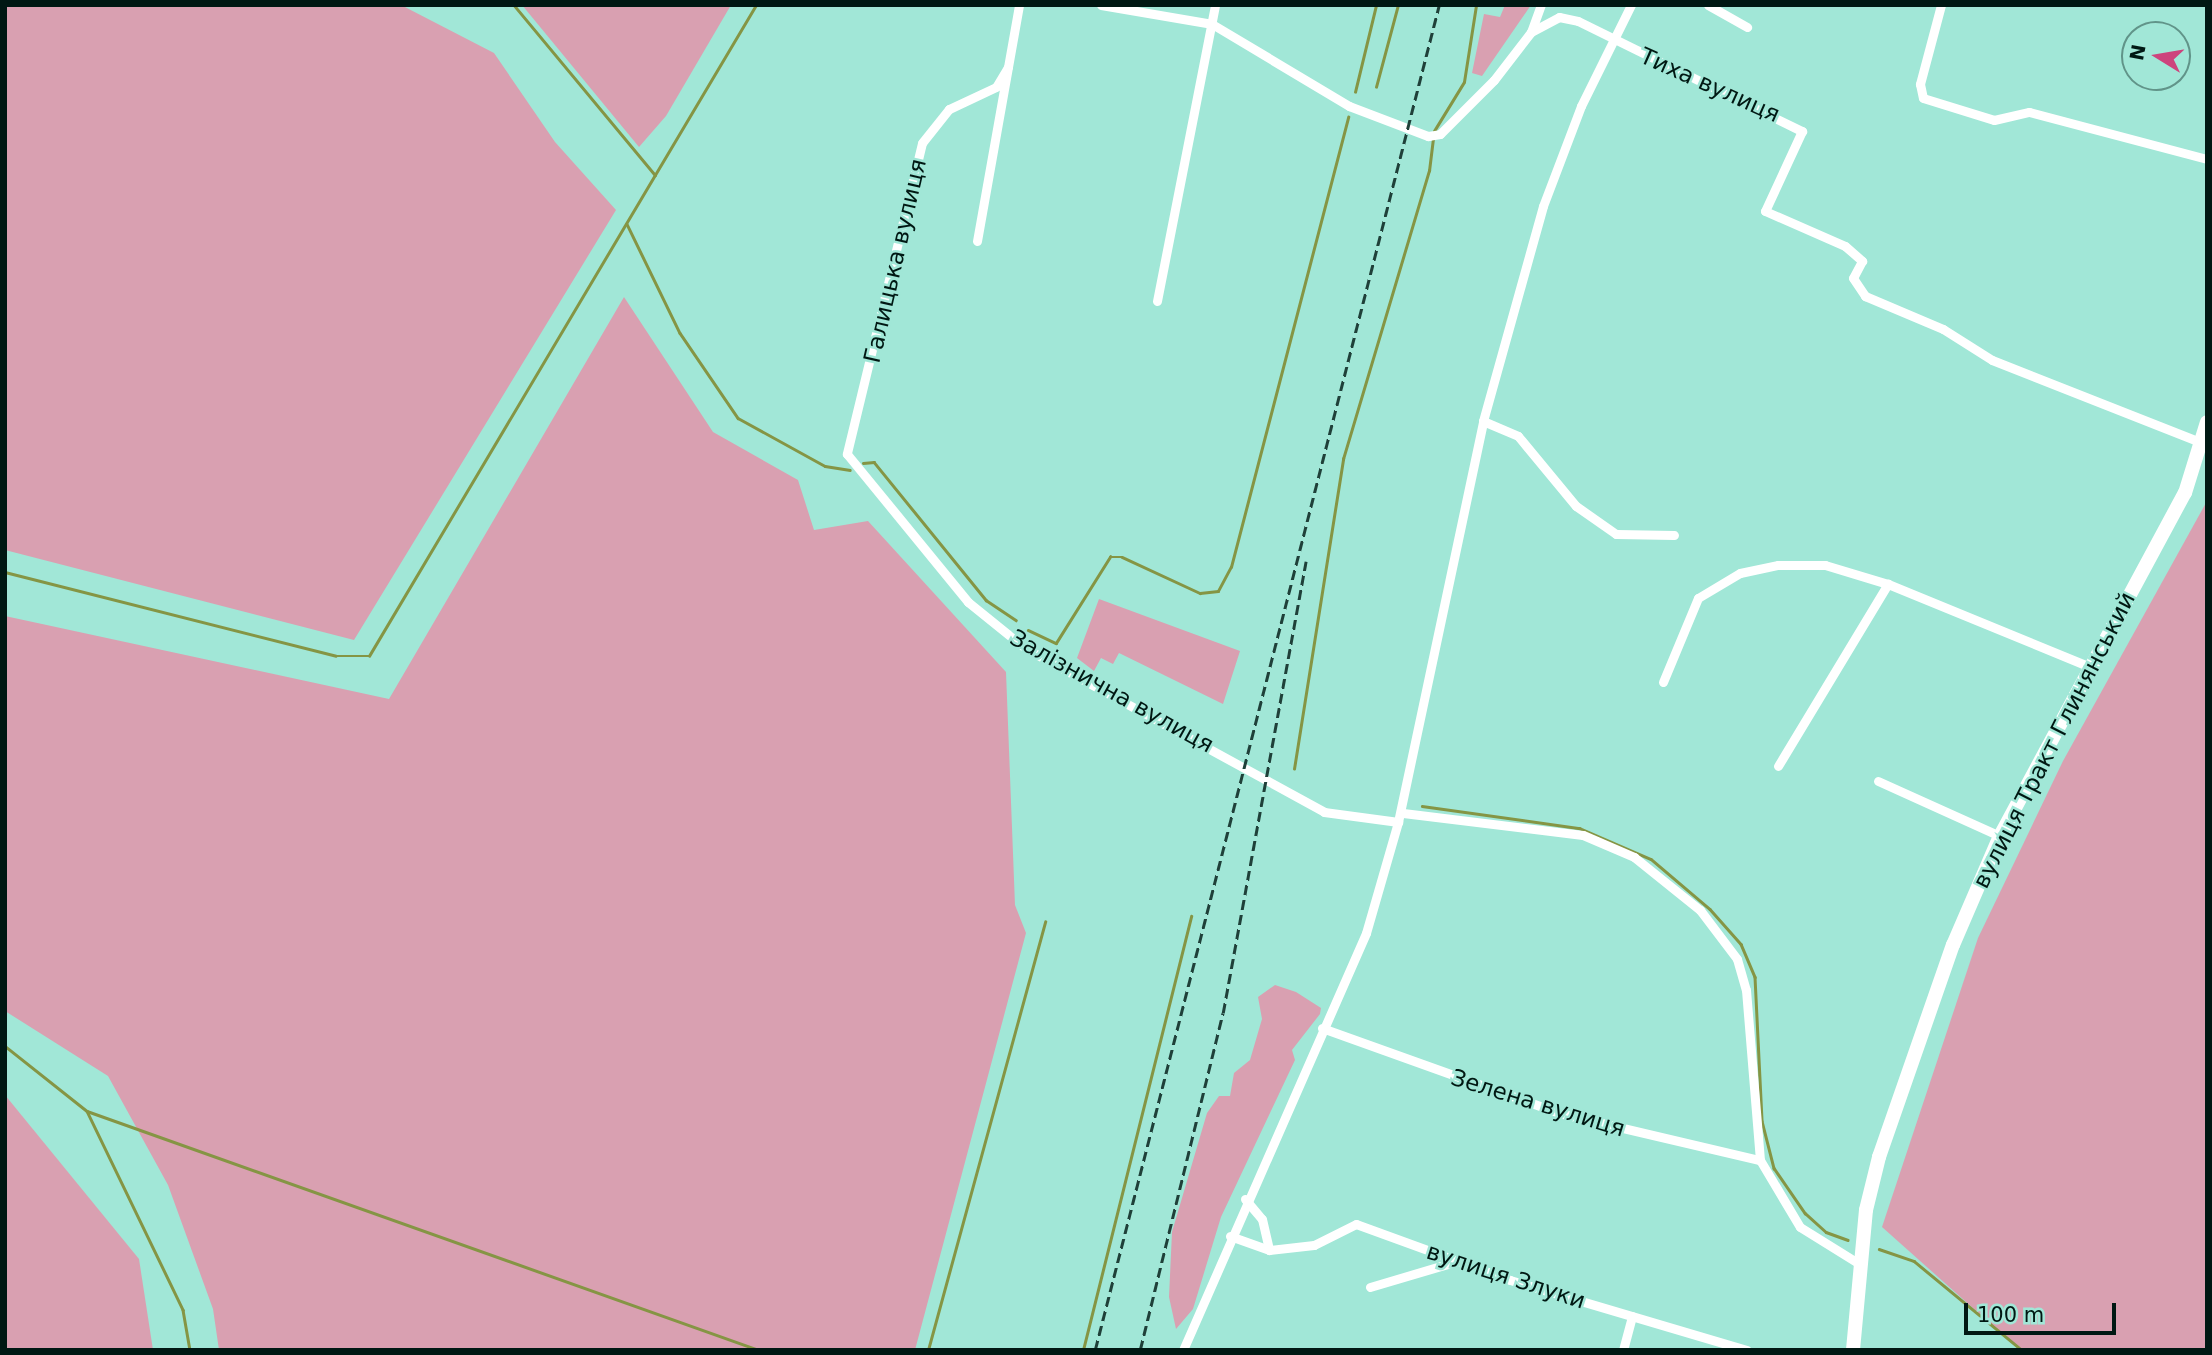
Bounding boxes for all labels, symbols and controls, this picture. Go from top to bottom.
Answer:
north arrow [2121,21,2191,91]
street label: Тиха вулиця [1636,42,1784,128]
text: N [2125,42,2150,62]
street label: Галицька вулиця [858,156,932,366]
street label: вулиця Тракт Глинянський [1967,587,2141,893]
street label: Залізнична вулиця [1005,624,1219,758]
street label: Зелена вулиця [1448,1063,1628,1143]
street label: вулиця Злуки [1423,1237,1589,1315]
scale bar [1967,1288,2119,1332]
text: 100 m [1977,1303,2044,1327]

